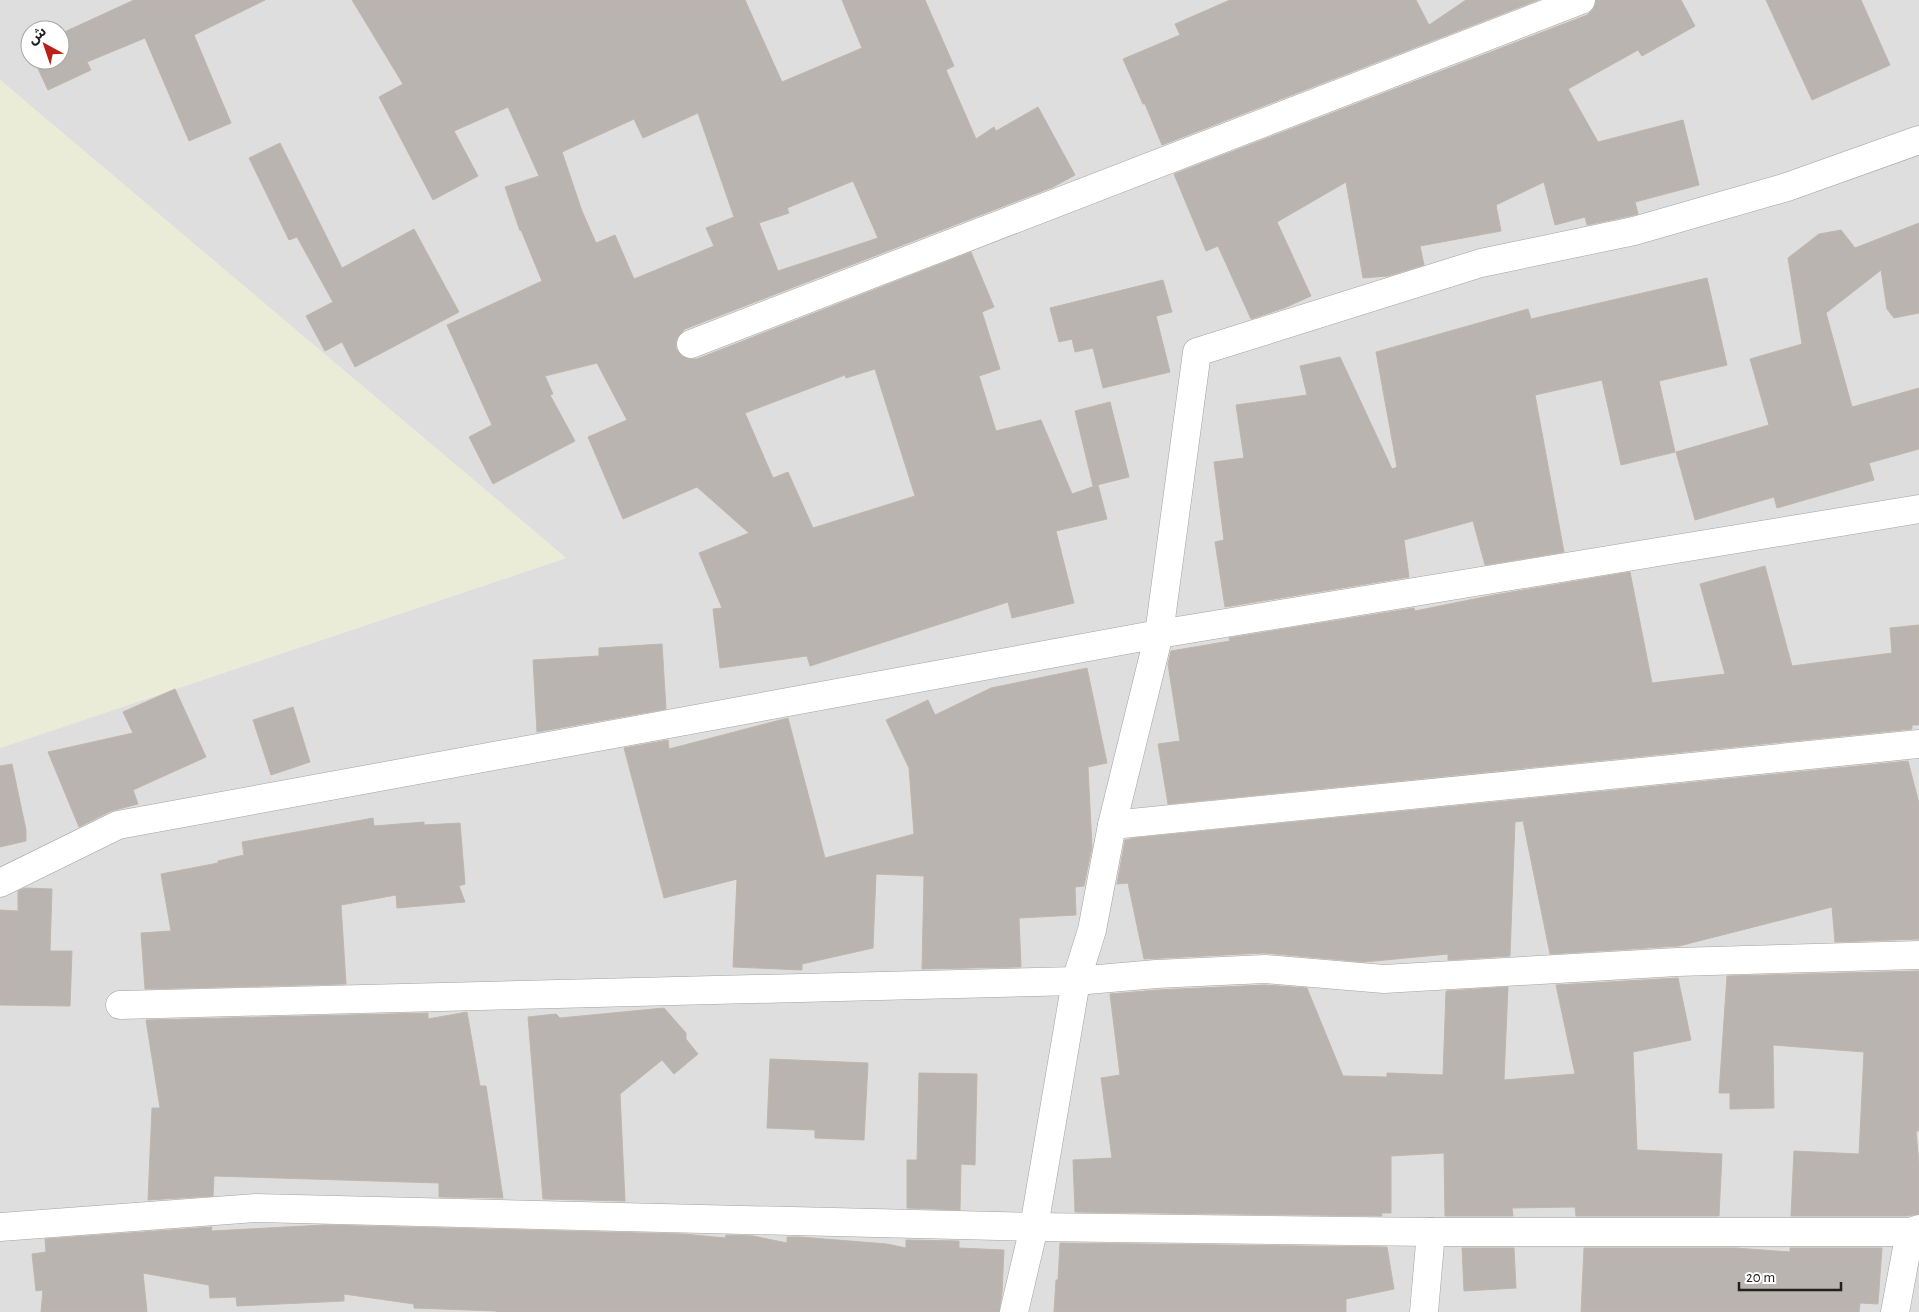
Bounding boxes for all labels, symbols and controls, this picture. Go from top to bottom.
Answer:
north arrow [20,20,70,70]
text: ش [25,24,49,47]
scale bar [1739,1260,1842,1292]
text: 20 m [1746,1270,1775,1285]

